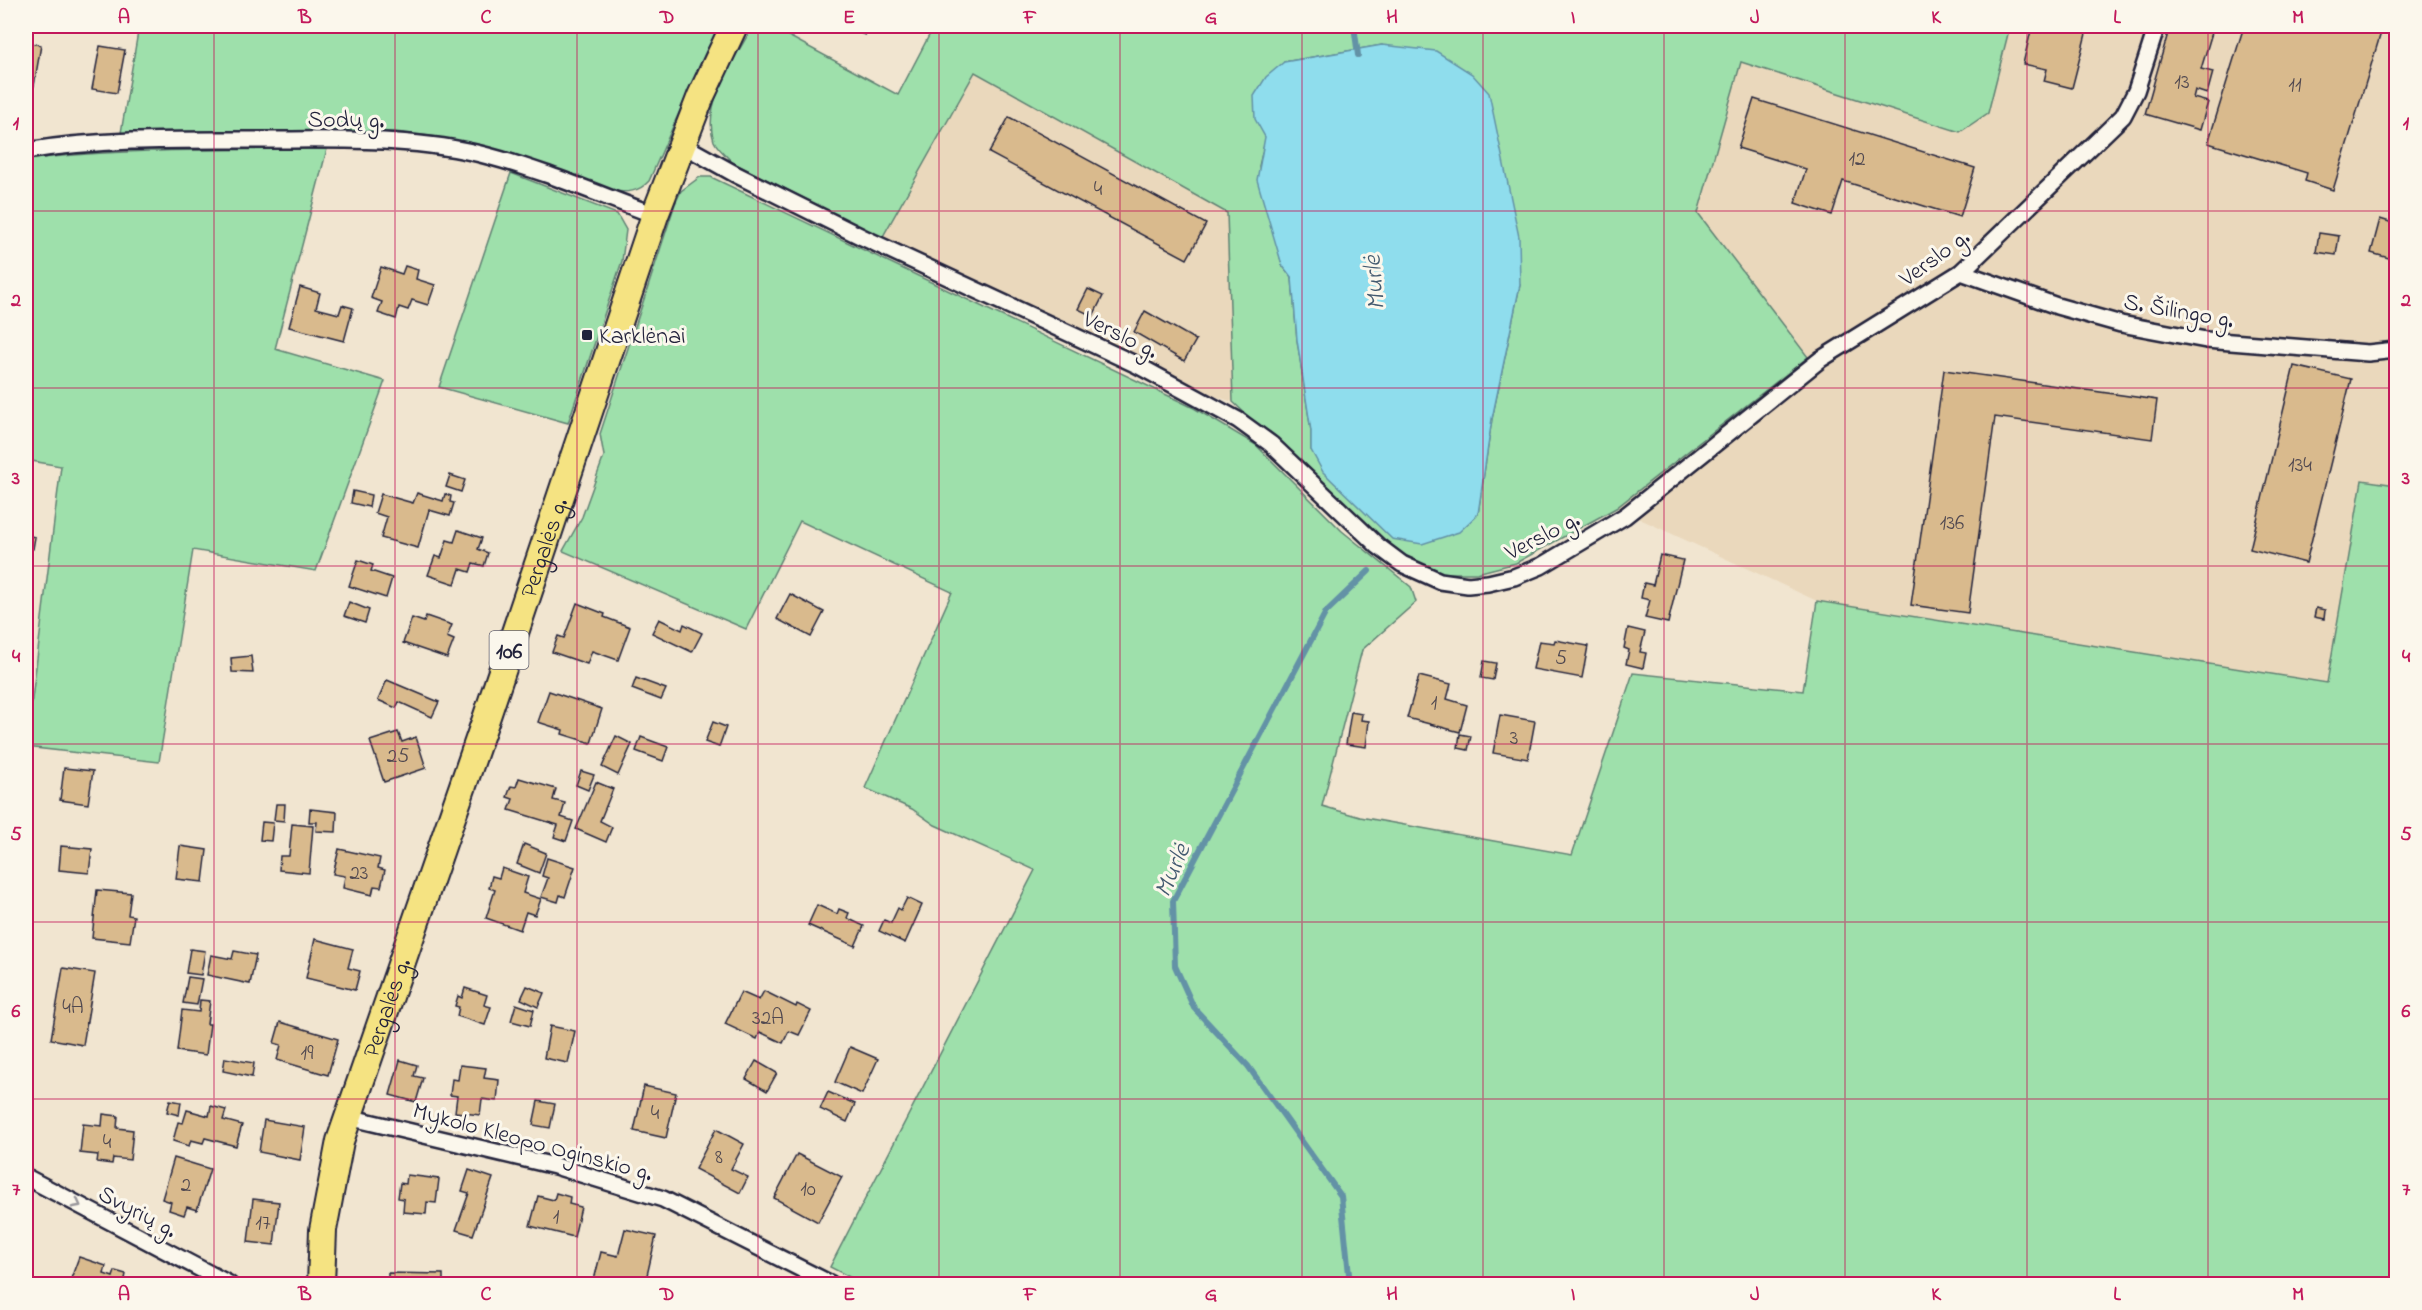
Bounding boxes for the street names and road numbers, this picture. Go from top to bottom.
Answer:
street label: Sodų g. [307,103,385,140]
street label: Verslo g. [1892,221,1978,297]
street label: S. Šilingo g. [2121,286,2236,339]
street label: Verslo g. [1075,303,1164,370]
street label: Pergalės g. [513,494,579,603]
street label: Verslo g. [1499,503,1587,571]
road number: 106 [490,631,528,669]
street label: Pergalės g. [355,954,422,1063]
street label: Mykolo Kleopo Oginskio g. [408,1095,656,1193]
street label: Svyrių g. [91,1178,183,1250]

